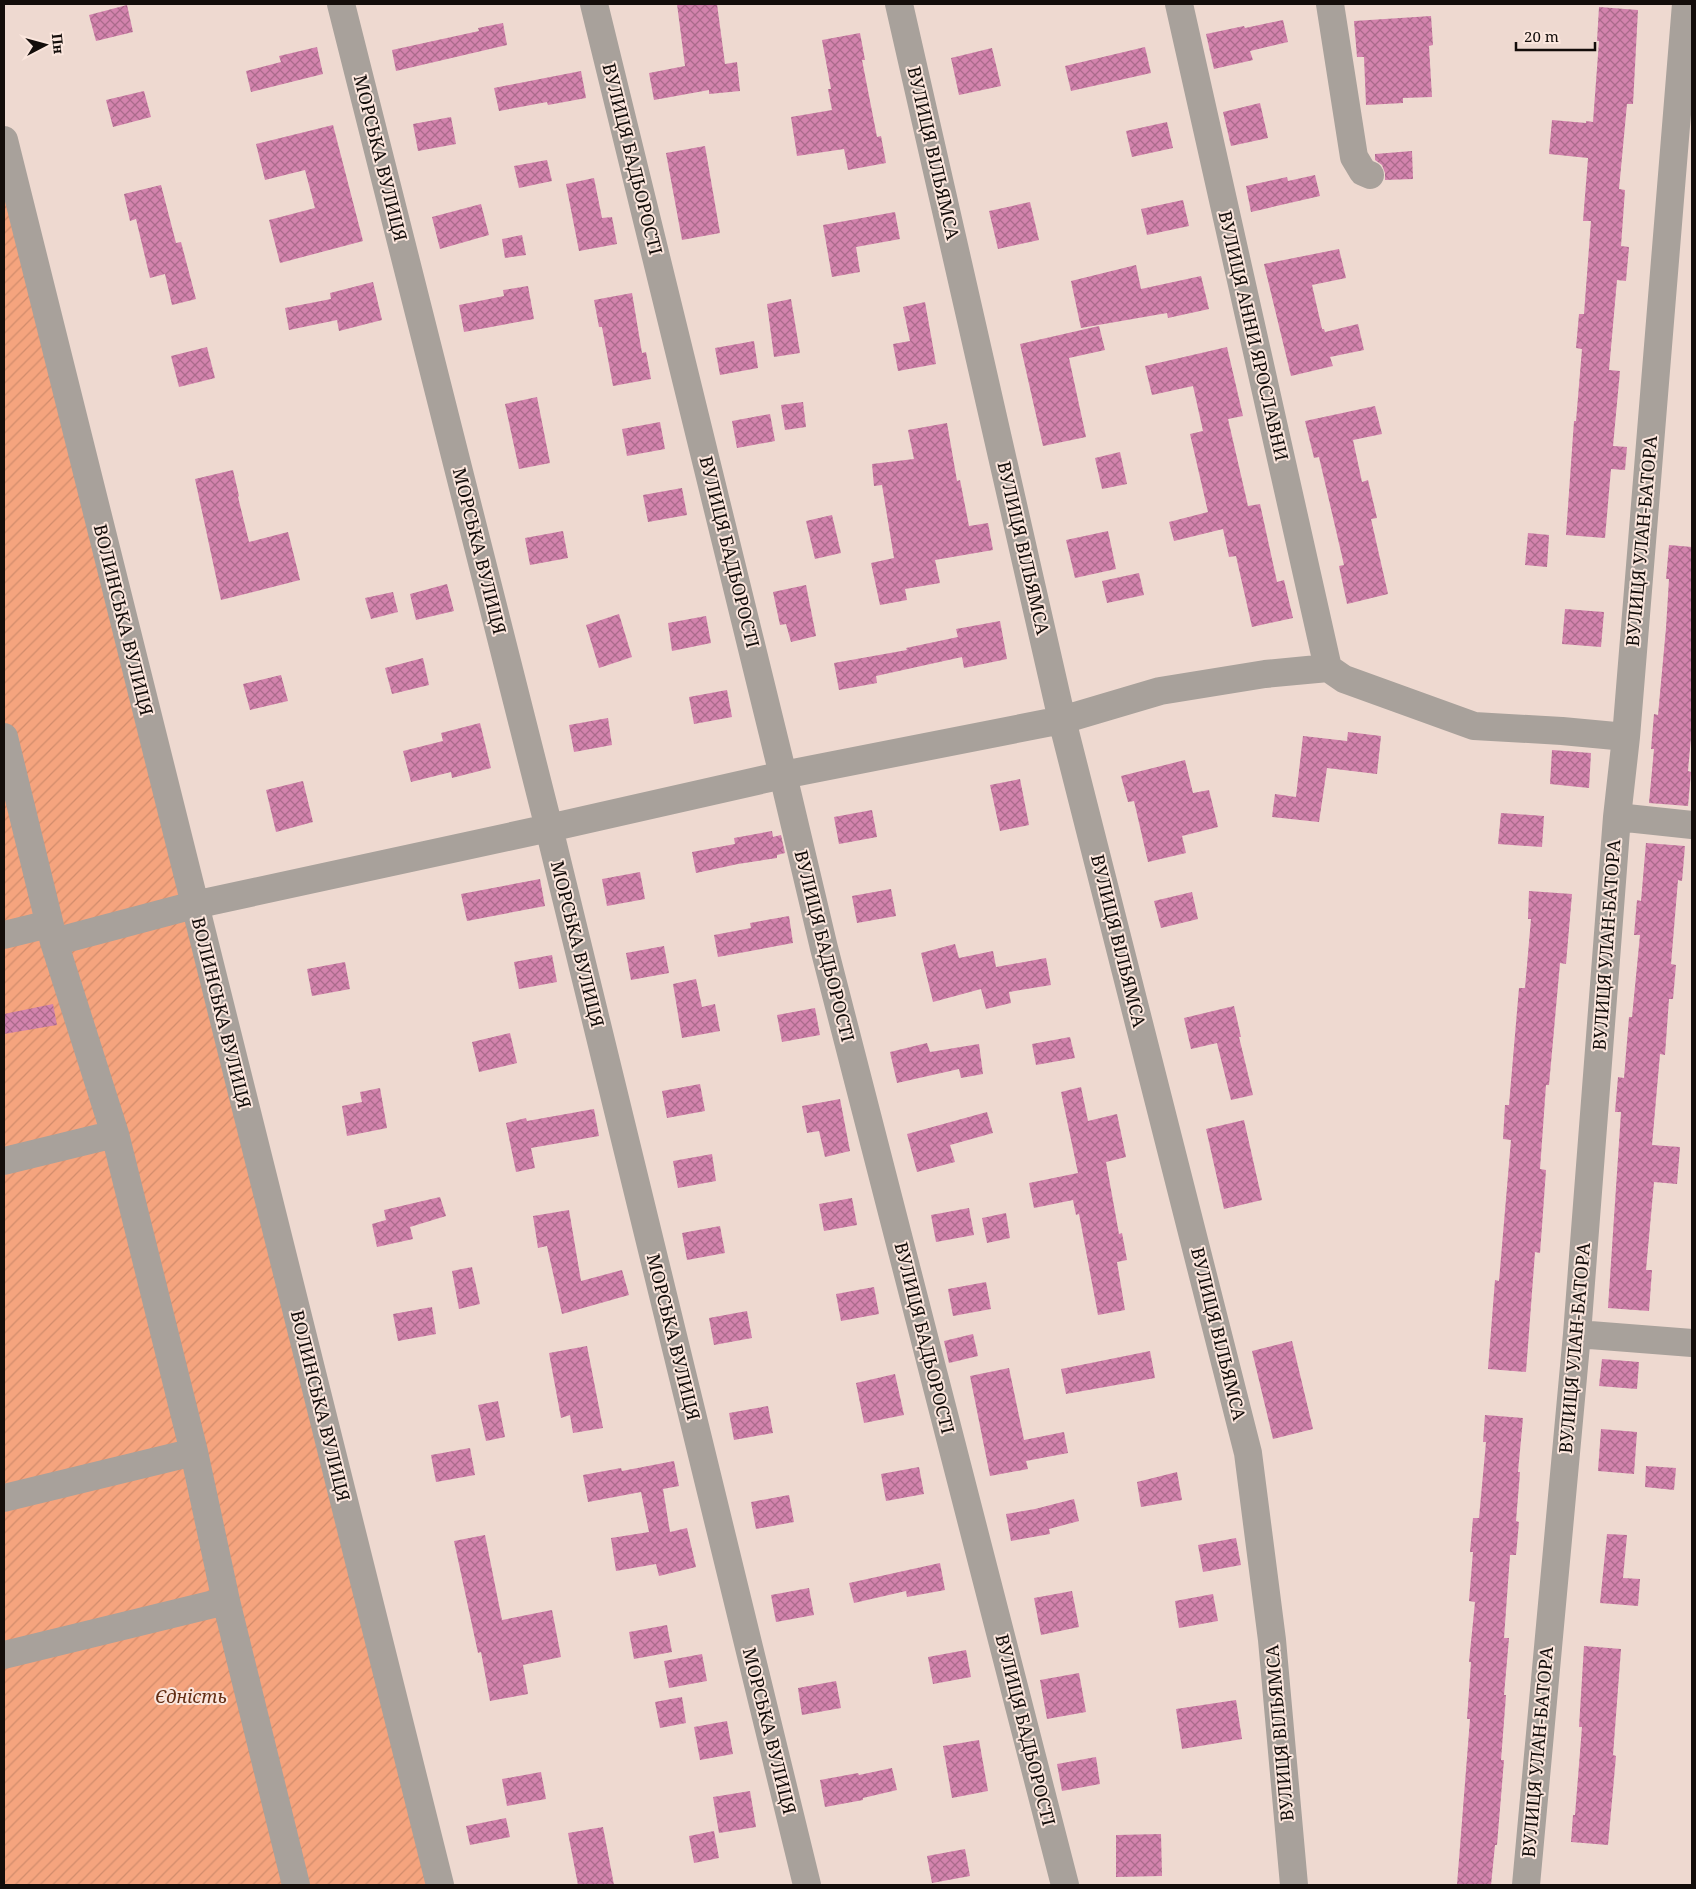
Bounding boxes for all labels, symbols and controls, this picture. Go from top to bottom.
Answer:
north arrow [20,20,70,70]
scale bar [1516,20,1595,52]
text: 20 m [1524,26,1559,46]
text: Пн [48,32,69,55]
street label: ВУЛИЦЯ БАДЬОРОСТІ [597,60,668,257]
street label: ВУЛИЦЯ ВІЛЬЯМСА [902,64,966,242]
street label: МОРСЬКА ВУЛИЦЯ [349,72,413,244]
street label: ВУЛИЦЯ АННИ ЯРОСЛАВНИ [1213,208,1294,463]
street label: ВУЛИЦЯ УЛАН-БАТОРА [1620,434,1662,647]
street label: ВУЛИЦЯ БАДЬОРОСТІ [694,453,765,650]
street label: ВУЛИЦЯ ВІЛЬЯМСА [992,459,1056,637]
street label: МОРСЬКА ВУЛИЦЯ [448,465,512,637]
street label: ВОЛИНСЬКА ВУЛИЦЯ [89,521,159,718]
street label: ВУЛИЦЯ УЛАН-БАТОРА [1587,838,1625,1051]
street label: ВУЛИЦЯ БАДЬОРОСТІ [789,847,860,1044]
street label: ВУЛИЦЯ ВІЛЬЯМСА [1086,852,1152,1030]
street label: МОРСЬКА ВУЛИЦЯ [546,858,610,1030]
street label: ВОЛИНСЬКА ВУЛИЦЯ [187,914,257,1111]
street label: ВУЛИЦЯ БАДЬОРОСТІ [889,1239,960,1436]
street label: ВУЛИЦЯ УЛАН-БАТОРА [1553,1241,1595,1454]
street label: ВУЛИЦЯ ВІЛЬЯМСА [1186,1245,1252,1423]
street label: МОРСЬКА ВУЛИЦЯ [642,1251,706,1423]
street label: ВОЛИНСЬКА ВУЛИЦЯ [286,1307,356,1504]
street label: ВУЛИЦЯ БАДЬОРОСТІ [990,1631,1061,1828]
street label: ВУЛИЦЯ ВІЛЬЯМСА [1259,1643,1299,1823]
street label: МОРСЬКА ВУЛИЦЯ [738,1645,802,1817]
street label: ВУЛИЦЯ УЛАН-БАТОРА [1516,1645,1558,1858]
park label: Єдність [155,1684,227,1708]

